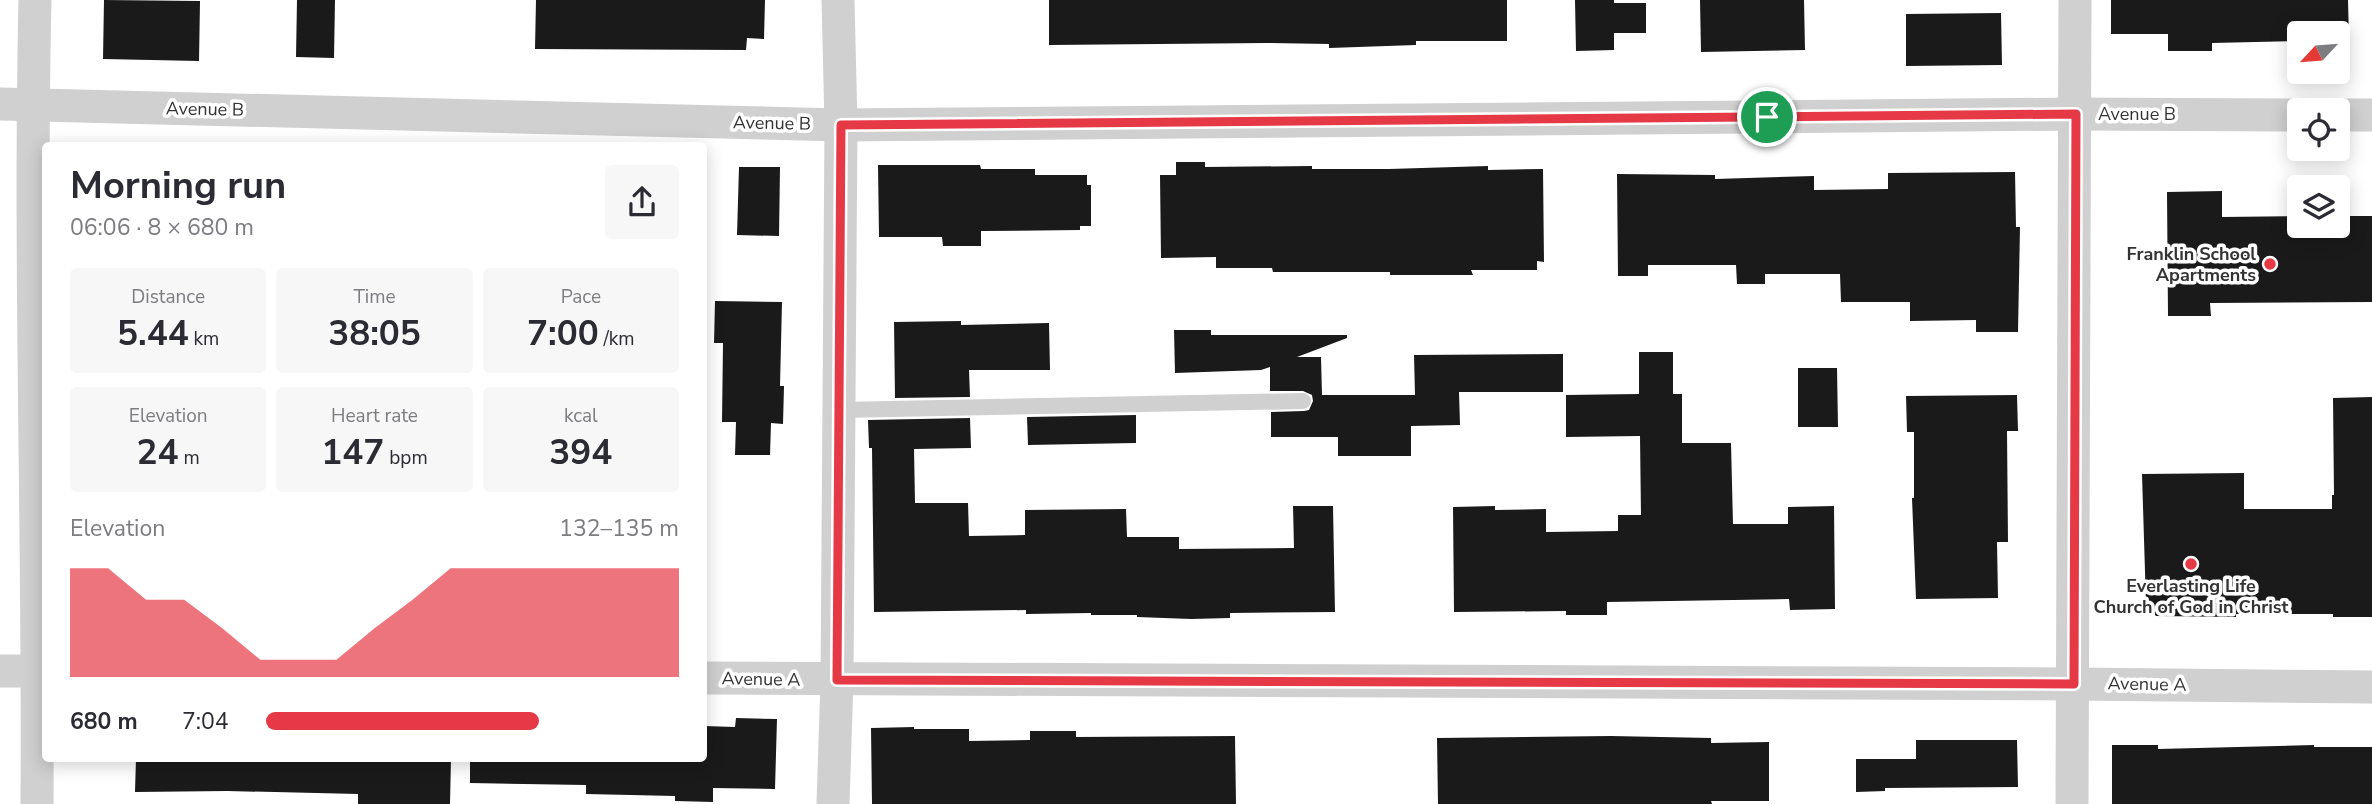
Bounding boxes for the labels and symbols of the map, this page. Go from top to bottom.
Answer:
north arrow [2287,21,2350,84]
pin [1737,87,1797,147]
street label: Avenue B [166,96,244,122]
street label: Avenue B [2098,102,2176,126]
street label: Avenue B [733,110,811,136]
place label: Franklin School Apartments [2126,242,2256,287]
marker: Franklin School Apartments [2262,256,2278,272]
marker: Everlasting Life Church of God in Christ [2183,556,2199,572]
place label: Everlasting Life Church of God in Christ [2094,574,2289,619]
street label: Avenue A [721,666,801,692]
street label: Avenue A [2107,671,2187,697]

